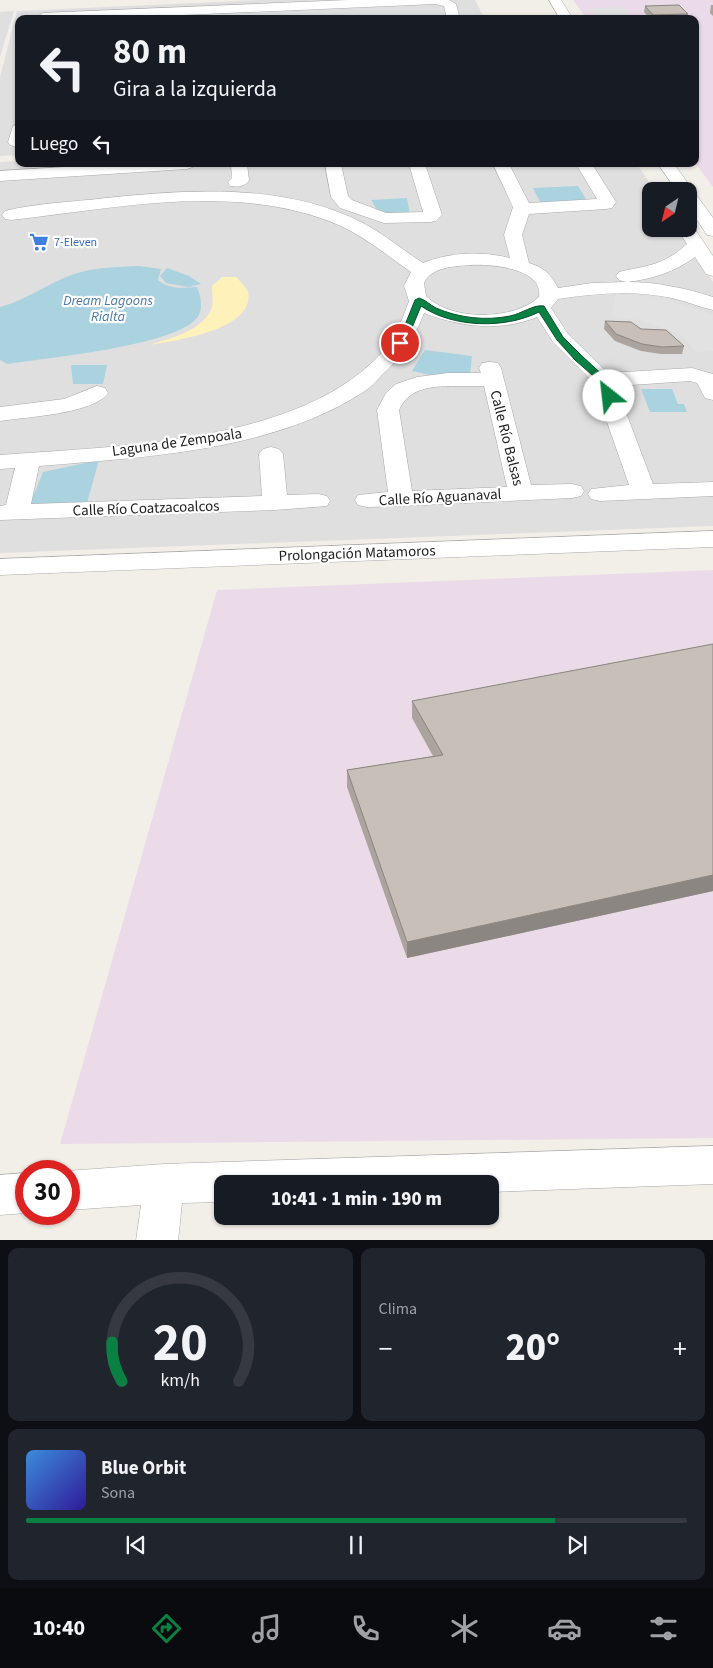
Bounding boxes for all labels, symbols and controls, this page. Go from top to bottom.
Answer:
text: 80 m [113,27,187,77]
icon: left [30,35,95,100]
text: Gira a la izquierda [113,73,277,105]
icon: left [88,130,116,158]
text: Luego [30,131,78,158]
north arrow [642,182,698,238]
map controls [642,182,697,237]
supermarket icon: 7-Eleven [28,231,50,253]
place label: 7-Eleven [54,234,97,251]
water label: Dream Lagoons Rialta [63,291,153,327]
pin [379,322,421,364]
icon: arrive [386,329,414,357]
position arrow [582,369,634,421]
street label: Calle Río Balsas [484,388,529,488]
street label: Laguna de Zempoala [111,423,243,462]
street label: Calle Río Aguanaval [378,484,502,511]
street label: Calle Río Coatzacoalcos [72,495,220,522]
street label: Prolongación Matamoros [278,540,436,567]
speed limit sign: 30 [15,1160,80,1225]
text: 10:41 · 1 min · 190 m [271,1186,442,1213]
text: Clima [379,1298,417,1320]
text: 20 [153,1307,208,1381]
text: 20° [505,1321,560,1375]
text: − [379,1329,392,1369]
text: + [673,1329,687,1369]
text: km/h [160,1368,200,1393]
text: Blue Orbit [101,1455,186,1482]
text: Sona [101,1482,135,1504]
icon: previous [122,1531,150,1559]
icon: pause [342,1531,370,1559]
icon: next [563,1531,591,1559]
icon: directions [149,1611,184,1646]
icon: music [249,1611,284,1646]
icon: phone [348,1611,383,1646]
icon: climate [447,1611,482,1646]
icon: car [547,1611,582,1646]
icon: filters [646,1611,681,1646]
text: 10:40 [32,1612,85,1644]

